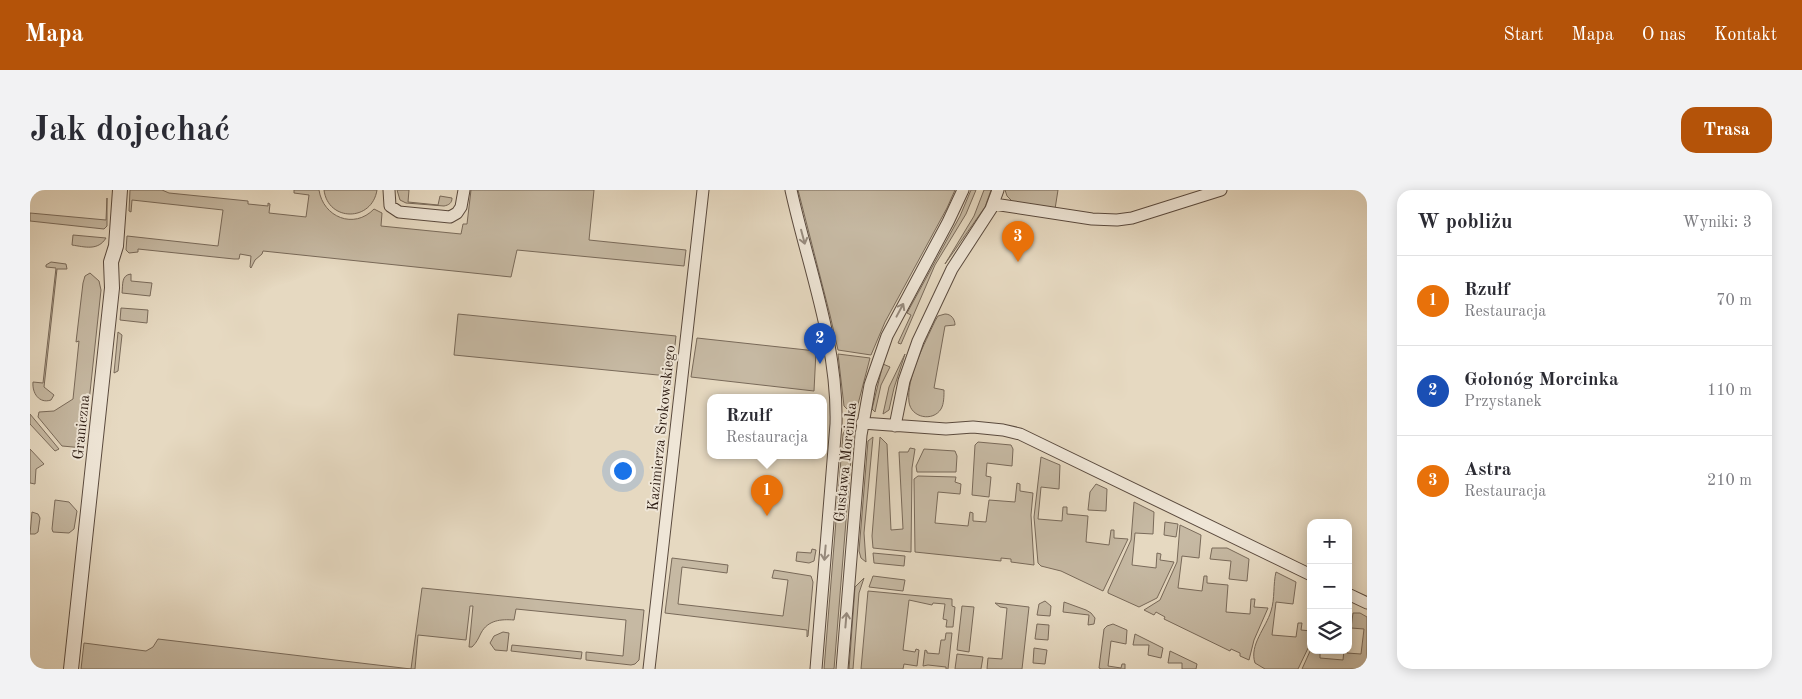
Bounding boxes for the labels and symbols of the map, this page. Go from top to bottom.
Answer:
pin: 3 [1002,221,1034,262]
one-way arrow [799,229,808,245]
one-way arrow [895,303,905,318]
pin: 2 [804,323,836,364]
street label: Kazimierza Srokowskiego [646,344,679,512]
street label: Graniczna [72,393,93,460]
street label: Gustawa Morcinka [833,401,860,523]
your location [610,458,636,484]
pin: 1 [751,475,783,516]
one-way arrow [821,545,830,561]
one-way arrow [841,613,850,629]

